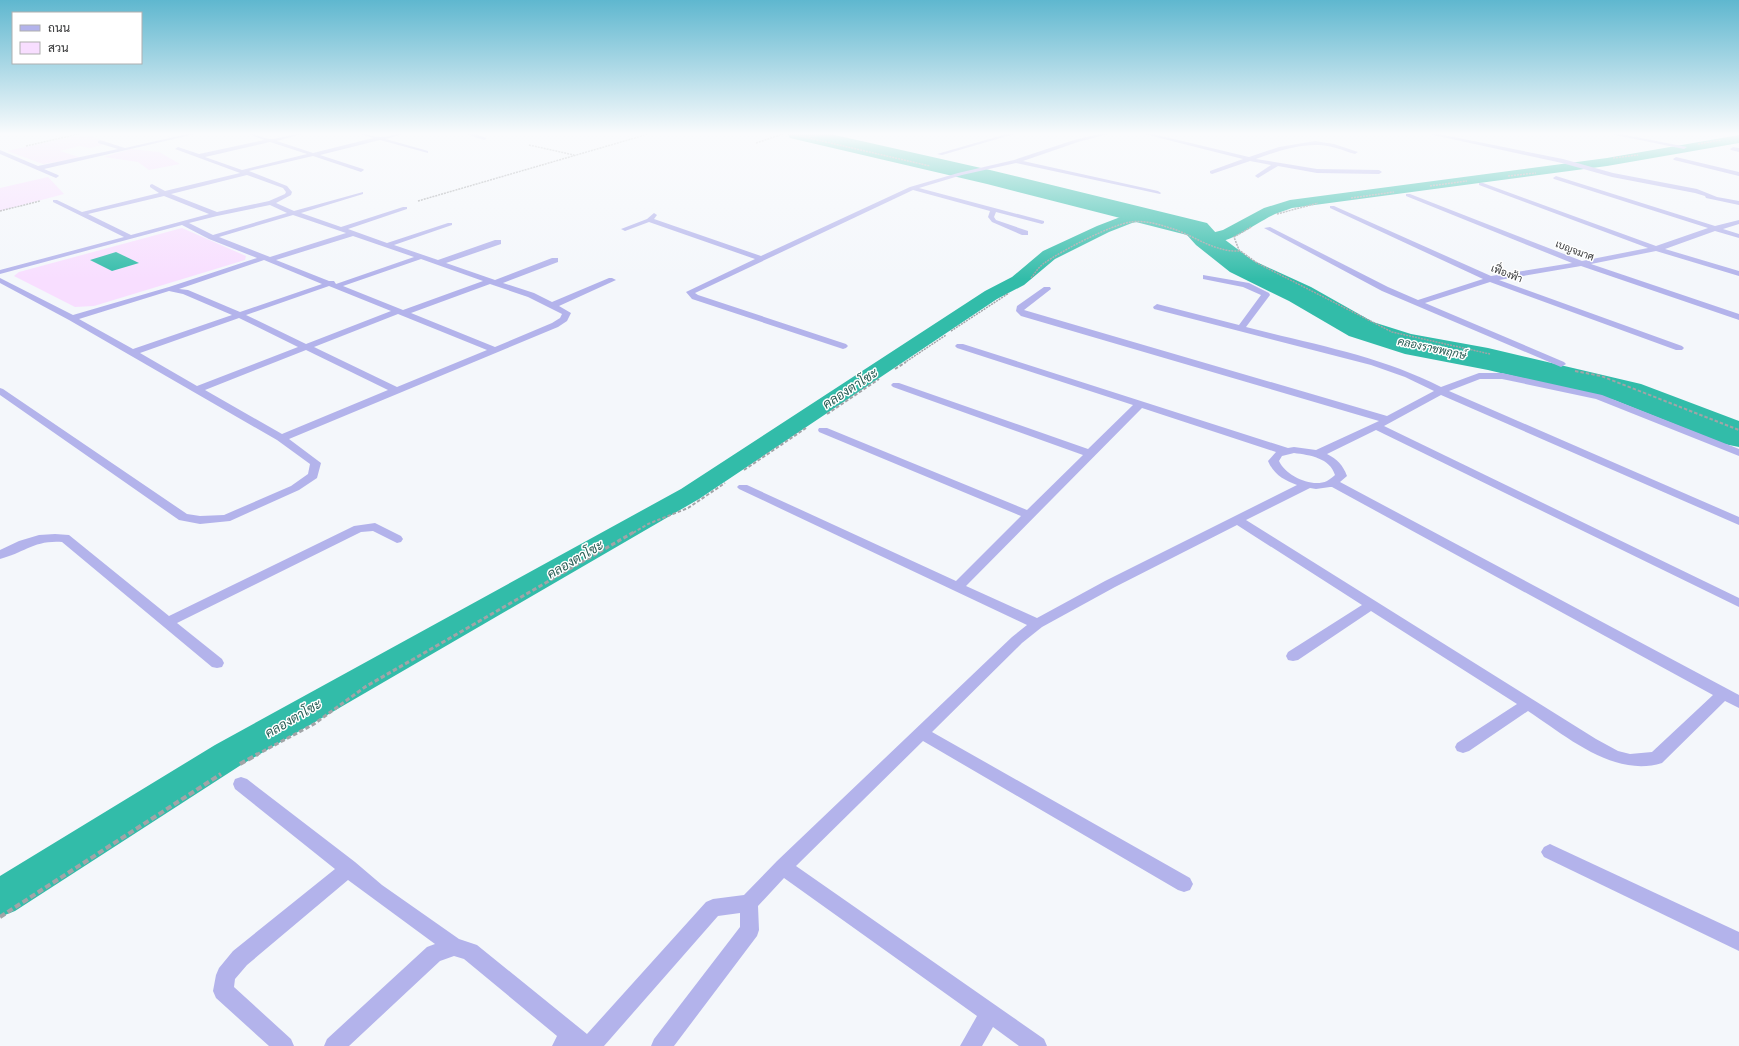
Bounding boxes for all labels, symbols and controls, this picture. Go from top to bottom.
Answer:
legend [12,12,142,64]
text: ถนน [48,21,71,36]
text: สวน [48,41,69,56]
street label: เบญจมาศ [1554,238,1596,264]
street label: เฟื่องฟ้า [1489,260,1525,285]
water label: คลองราชพฤกษ์ [1396,333,1470,362]
water label: คลองตาโซะ [819,364,881,413]
water label: คลองตาโซะ [544,536,607,583]
water label: คลองตาโซะ [262,695,325,742]

